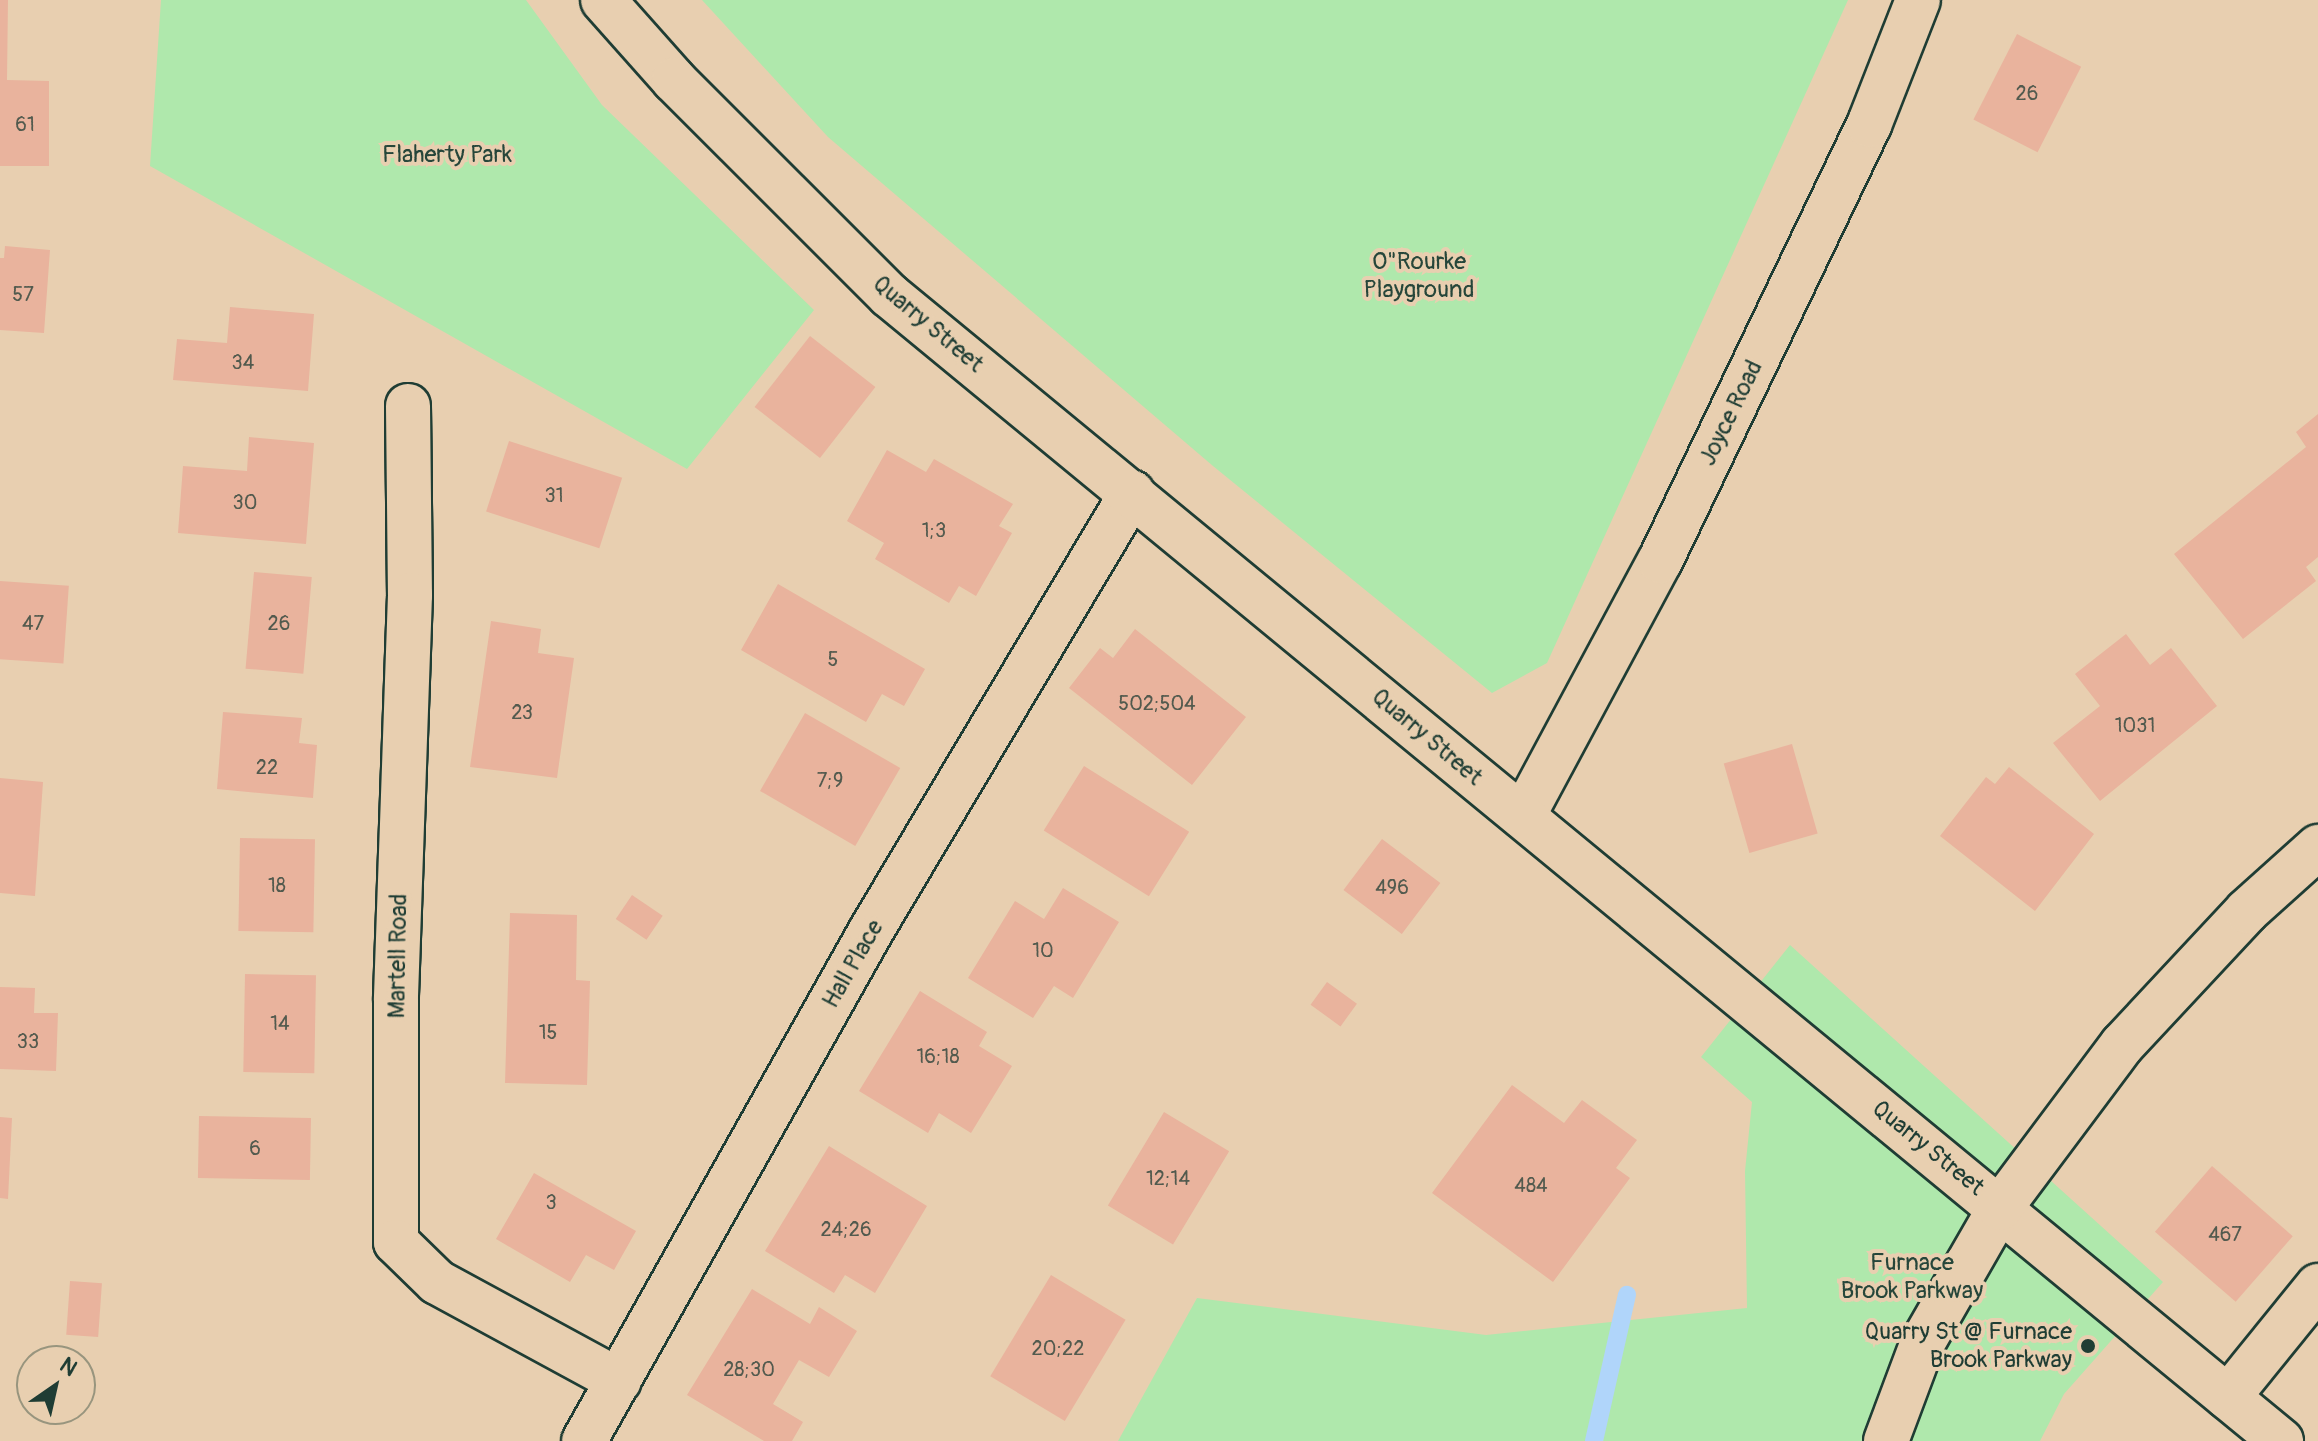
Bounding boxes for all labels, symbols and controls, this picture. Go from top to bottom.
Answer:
house number: 26 [2016,81,2038,105]
house number: 61 [15,112,35,136]
park label: Flaherty Park [382,141,512,169]
park label: O"Rourke Playground [1364,248,1474,304]
street label: Quarry Street [867,269,989,379]
house number: 57 [12,282,34,306]
house number: 34 [232,350,254,374]
street label: Joyce Road [1693,356,1769,470]
house number: 31 [545,483,563,507]
house number: 30 [233,490,257,514]
house number: 1;3 [922,518,946,542]
house number: 47 [22,611,44,635]
house number: 26 [268,611,290,635]
house number: 5 [828,647,838,671]
street label: Quarry Street [1366,682,1488,792]
house number: 502;504 [1118,691,1196,715]
house number: 23 [511,700,533,724]
house number: 1031 [2115,713,2155,737]
house number: 22 [256,755,278,779]
house number: 7;9 [817,768,843,792]
house number: 18 [268,873,286,897]
house number: 496 [1375,875,1409,899]
street label: Martell Road [383,893,413,1019]
street label: Hall Place [816,915,890,1013]
house number: 10 [1032,938,1054,962]
house number: 14 [270,1011,290,1035]
house number: 15 [539,1020,557,1044]
house number: 33 [17,1029,39,1053]
house number: 16;18 [917,1044,959,1068]
street label: Quarry Street [1866,1094,1990,1202]
house number: 6 [249,1136,261,1160]
house number: 12;14 [1146,1166,1190,1190]
house number: 484 [1514,1173,1548,1197]
house number: 3 [545,1190,557,1214]
house number: 24;26 [820,1217,872,1241]
house number: 467 [2208,1222,2242,1246]
park label: Furnace Brook Parkway [1841,1249,1983,1305]
place label: Quarry St @ Furnace Brook Parkway [1864,1318,2072,1374]
house number: 20;22 [1032,1336,1084,1360]
marker: Quarry St @ Furnace Brook Parkway [2079,1337,2097,1355]
north arrow [16,1345,96,1425]
text: N [54,1351,82,1383]
house number: 28;30 [723,1357,775,1381]

